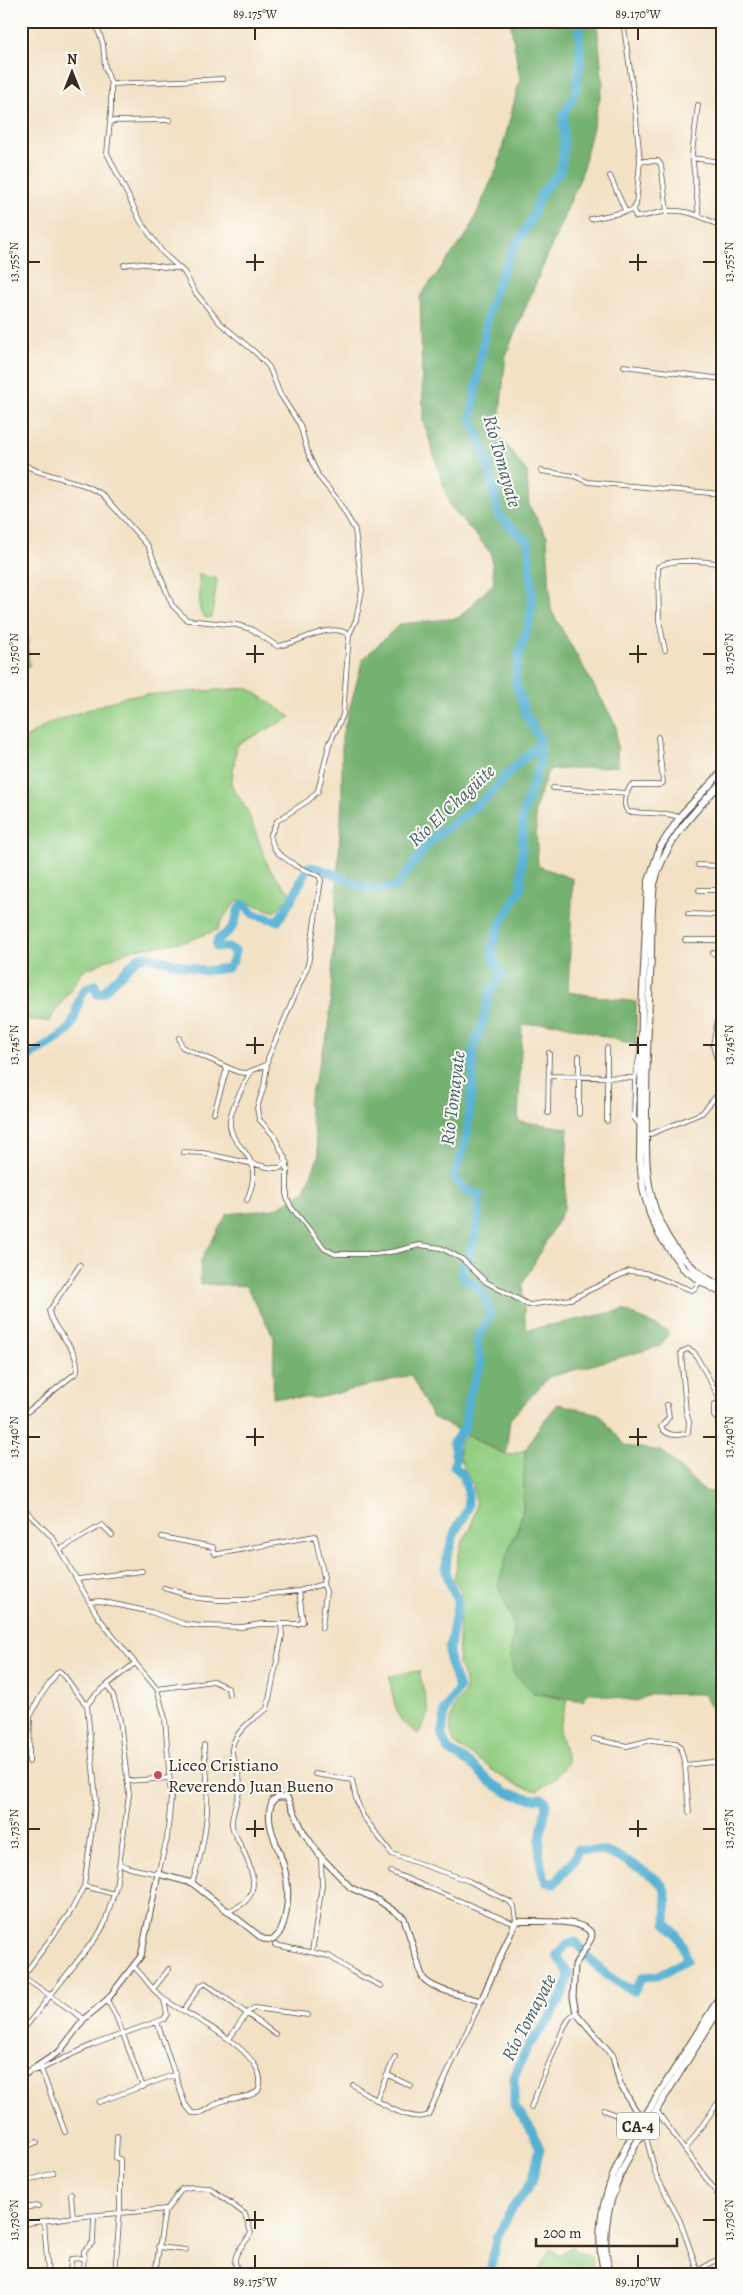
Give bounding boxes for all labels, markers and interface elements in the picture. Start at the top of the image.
text: 89.175°W [233,6,278,22]
text: 89.170°W [615,6,661,22]
north arrow [48,48,98,98]
text: N [67,50,77,69]
text: 13.755°N [6,241,22,282]
text: 13.755°N [721,241,737,282]
water label: Río Tomayate [476,412,528,511]
text: 13.750°N [6,633,22,675]
text: 13.750°N [721,633,737,675]
water label: Río El Chagüite [403,759,501,853]
text: 13.745°N [6,1024,22,1065]
text: 13.745°N [721,1024,737,1065]
water label: Río Tomayate [434,1049,472,1147]
text: 13.740°N [6,1416,22,1458]
text: 13.740°N [721,1416,737,1458]
place label: Liceo Cristiano Reverendo Juan Bueno [168,1753,333,1798]
marker: Liceo Cristiano Reverendo Juan Bueno [152,1769,164,1781]
text: 13.735°N [6,1809,22,1849]
text: 13.735°N [721,1809,737,1849]
water label: Río Tomayate [495,1969,563,2065]
road number: CA-4 [617,2112,659,2140]
text: 13.730°N [6,2199,22,2241]
text: 13.730°N [721,2199,737,2241]
scale bar [536,2215,677,2247]
text: 200 m [543,2223,582,2243]
text: 89.175°W [233,2274,278,2290]
text: 89.170°W [615,2274,661,2290]

